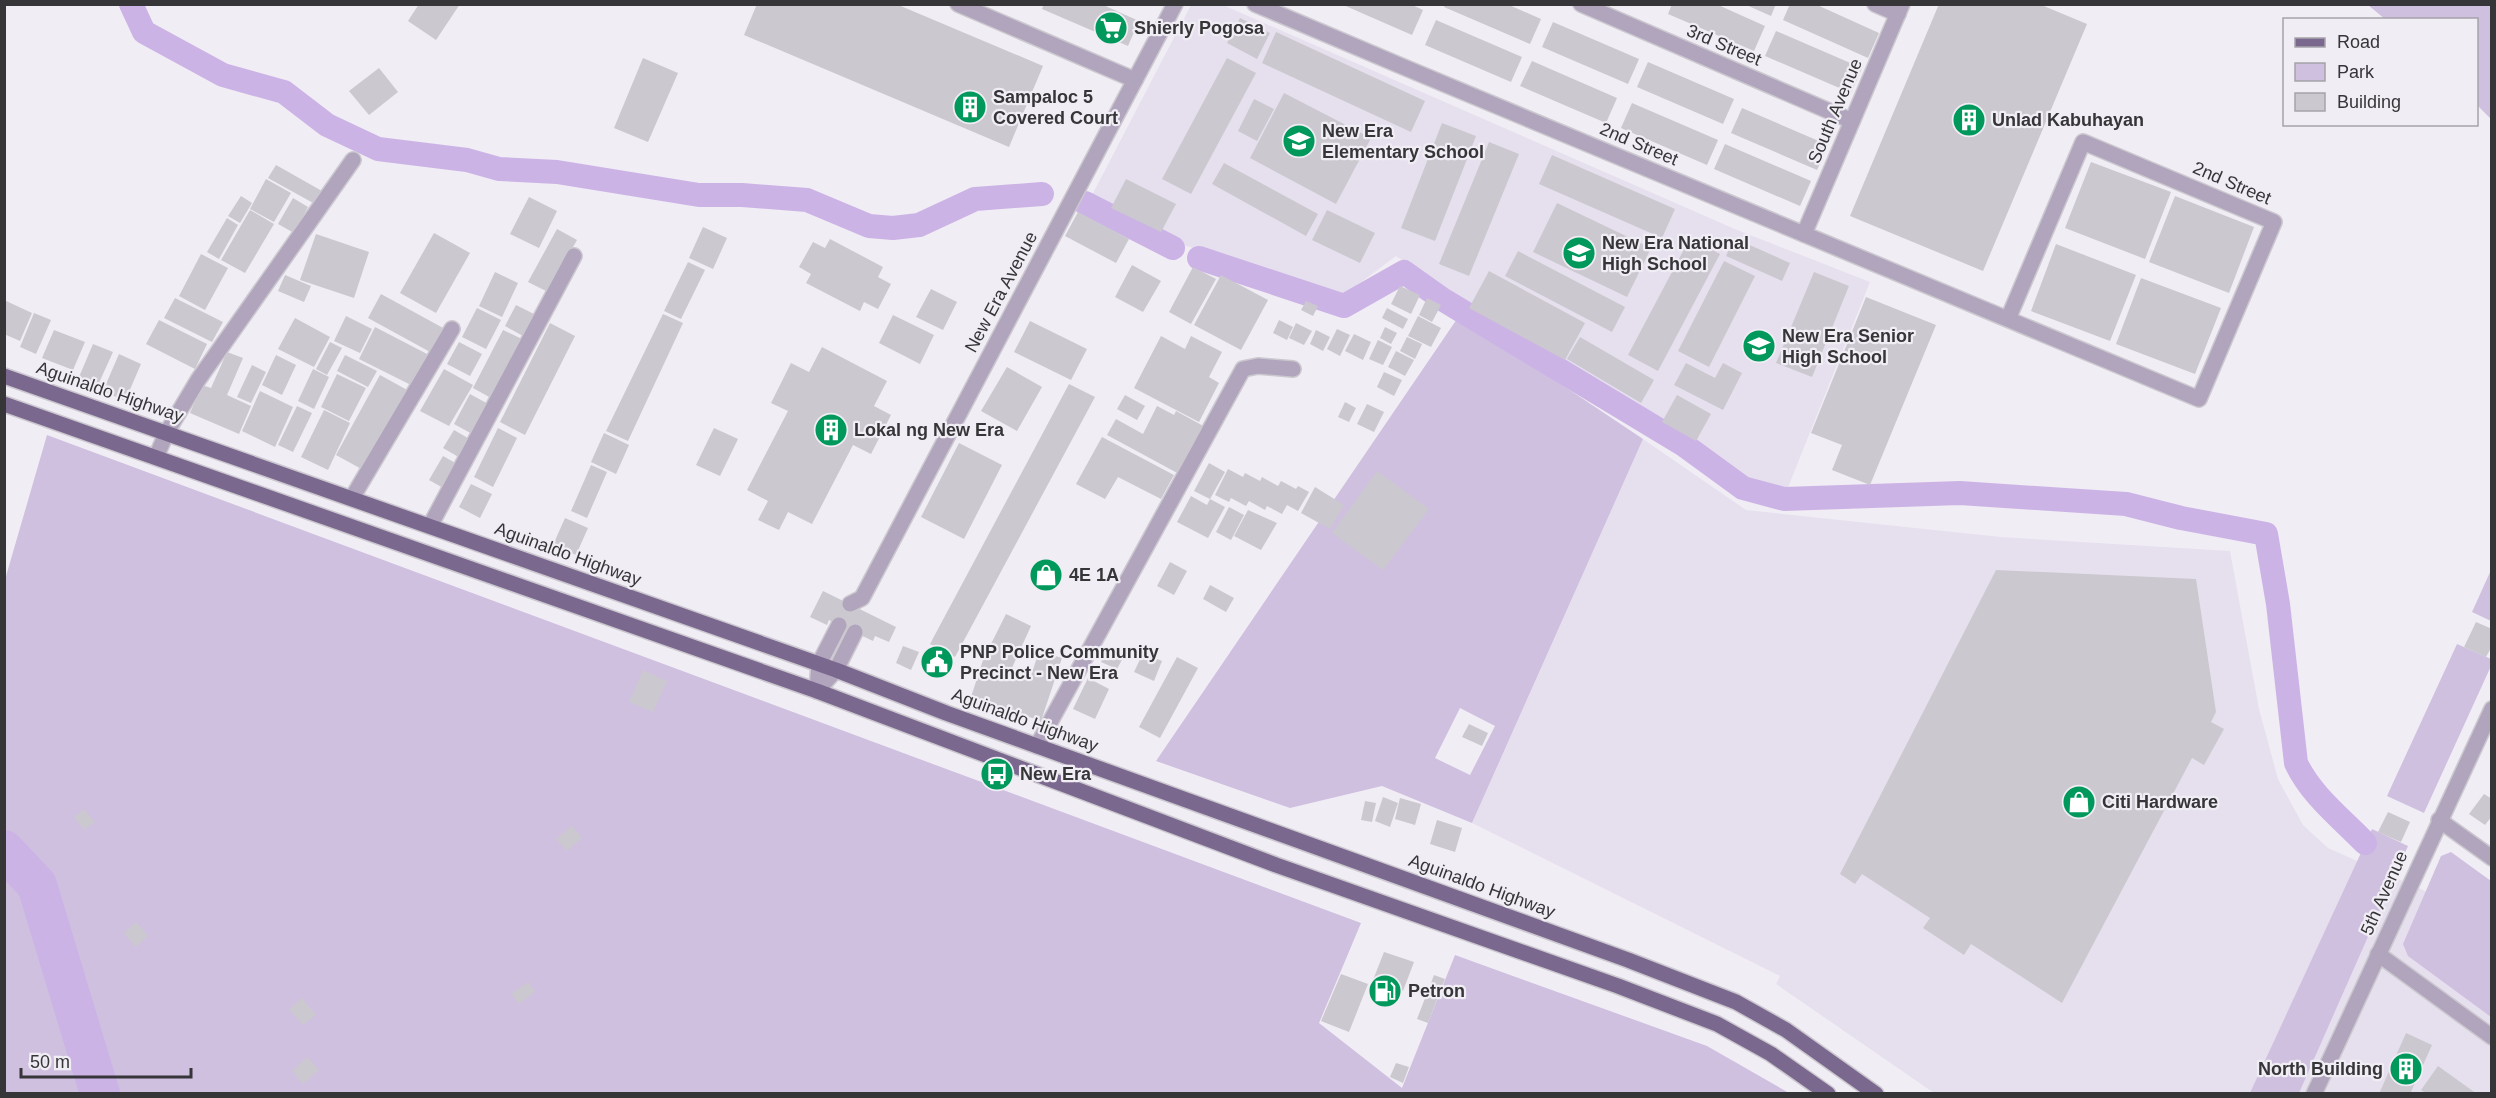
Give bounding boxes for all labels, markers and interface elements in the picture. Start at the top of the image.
supermarket icon: Shierly Pogosa [1093,10,1129,46]
place label: Shierly Pogosa [1134,18,1265,38]
legend [2283,18,2478,126]
street label: 3rd Street [1684,20,1764,70]
text: Road [2337,32,2380,52]
street label: South Avenue [1804,56,1866,166]
text: Park [2337,62,2375,82]
place label: Sampaloc 5 Covered Court [993,87,1118,128]
building icon: Sampaloc 5 Covered Court [952,89,988,125]
text: Building [2337,92,2401,112]
building icon: Unlad Kabuhayan [1951,102,1987,138]
place label: Unlad Kabuhayan [1992,110,2144,130]
street label: 2nd Street [1597,119,1681,169]
place label: New Era Elementary School [1322,121,1484,162]
school or university icon: New Era Elementary School [1281,123,1317,159]
street label: 2nd Street [2190,158,2274,208]
street label: New Era Avenue [961,228,1041,356]
place label: New Era National High School [1602,233,1749,274]
school or university icon: New Era National High School [1561,235,1597,271]
place label: New Era Senior High School [1782,326,1914,367]
school or university icon: New Era Senior High School [1741,328,1777,364]
street label: Aguinaldo Highway [34,357,186,427]
building icon: Lokal ng New Era [813,412,849,448]
place label: Lokal ng New Era [854,420,1005,440]
street label: Aguinaldo Highway [492,518,644,590]
shop icon: 4E 1A [1028,557,1064,593]
place label: 4E 1A [1069,565,1119,585]
place label: PNP Police Community Precinct - New Era [960,642,1159,683]
public building icon: PNP Police Community Precinct - New Era [919,644,955,680]
street label: Aguinaldo Highway [949,684,1101,756]
bus stop icon: New Era [979,756,1015,792]
place label: New Era [1020,764,1092,784]
shop icon: Citi Hardware [2061,784,2097,820]
place label: Citi Hardware [2102,792,2218,812]
street label: 5th Avenue [2357,848,2411,938]
street label: Aguinaldo Highway [1406,850,1558,922]
fuel station icon: Petron [1367,973,1403,1009]
place label: Petron [1408,981,1465,1001]
scale bar [21,1041,190,1079]
building icon: North Building [2388,1051,2424,1087]
text: 50 m [30,1052,70,1072]
place label: North Building [2258,1059,2383,1079]

